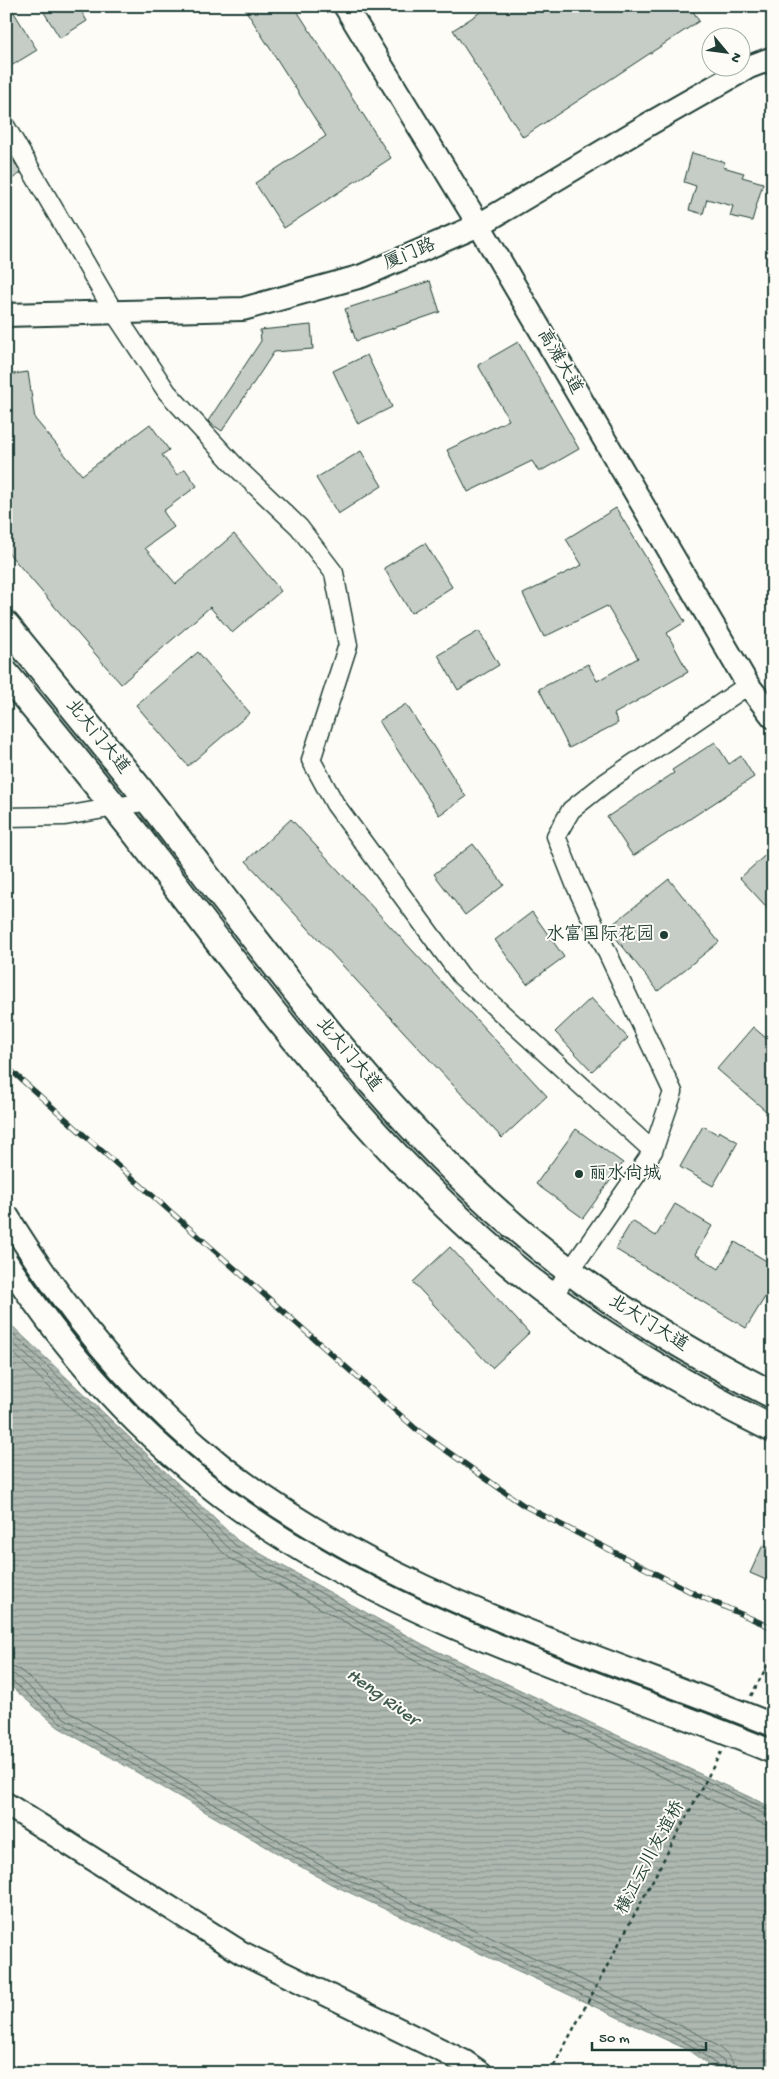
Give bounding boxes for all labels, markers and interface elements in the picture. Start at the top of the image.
north arrow [702,28,752,78]
text: N [726,49,745,65]
street label: 厦门路 [381,234,439,275]
street label: 高滩大道 [532,325,587,398]
street label: 北大门大道 [61,695,134,779]
place label: 水富国际花园 [546,924,654,946]
marker: 水富国际花园 [658,929,670,941]
street label: 北大门大道 [311,1013,386,1096]
place label: 丽水尚城 [589,1163,661,1185]
marker: 丽水尚城 [573,1168,585,1180]
street label: 北大门大道 [604,1290,692,1357]
water label: Heng River [341,1664,426,1734]
street label: 横江云川友谊桥 [611,1797,690,1919]
scale bar [592,2019,705,2051]
text: 50 m [599,2030,630,2048]

